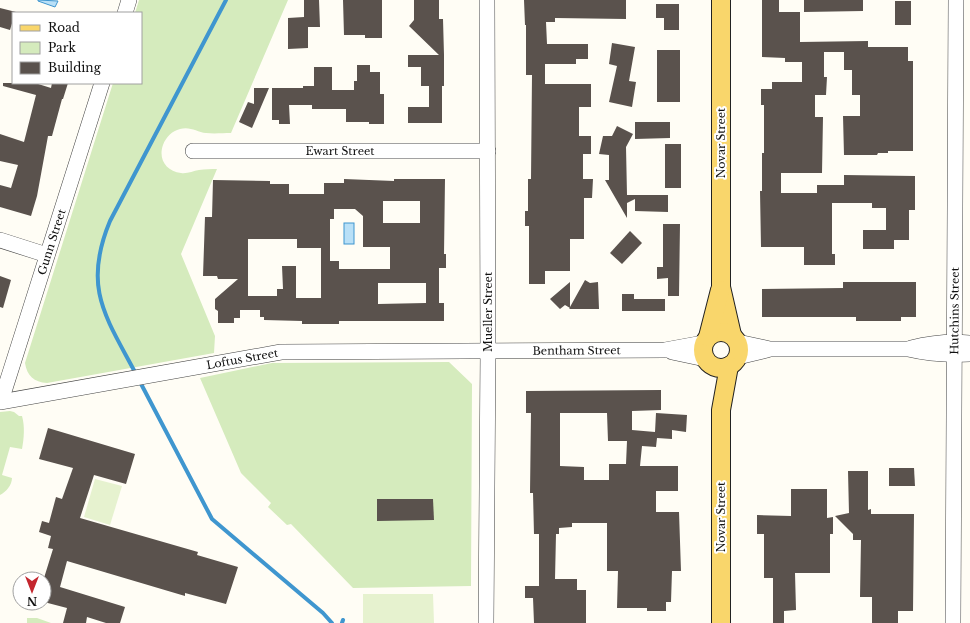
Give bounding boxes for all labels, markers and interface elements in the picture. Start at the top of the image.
legend [12,12,142,84]
text: Road [48,20,80,35]
text: Park [48,40,76,55]
text: Building [48,60,102,75]
street label: Novar Street [714,107,728,178]
street label: Ewart Street [306,144,375,158]
street label: Gunn Street [35,206,69,277]
street label: Hutchins Street [947,266,962,355]
street label: Mueller Street [481,271,495,352]
street label: Bentham Street [532,343,622,358]
street label: Loftus Street [205,346,280,372]
street label: Novar Street [714,481,728,552]
north arrow [12,571,52,611]
text: N [26,594,37,608]

